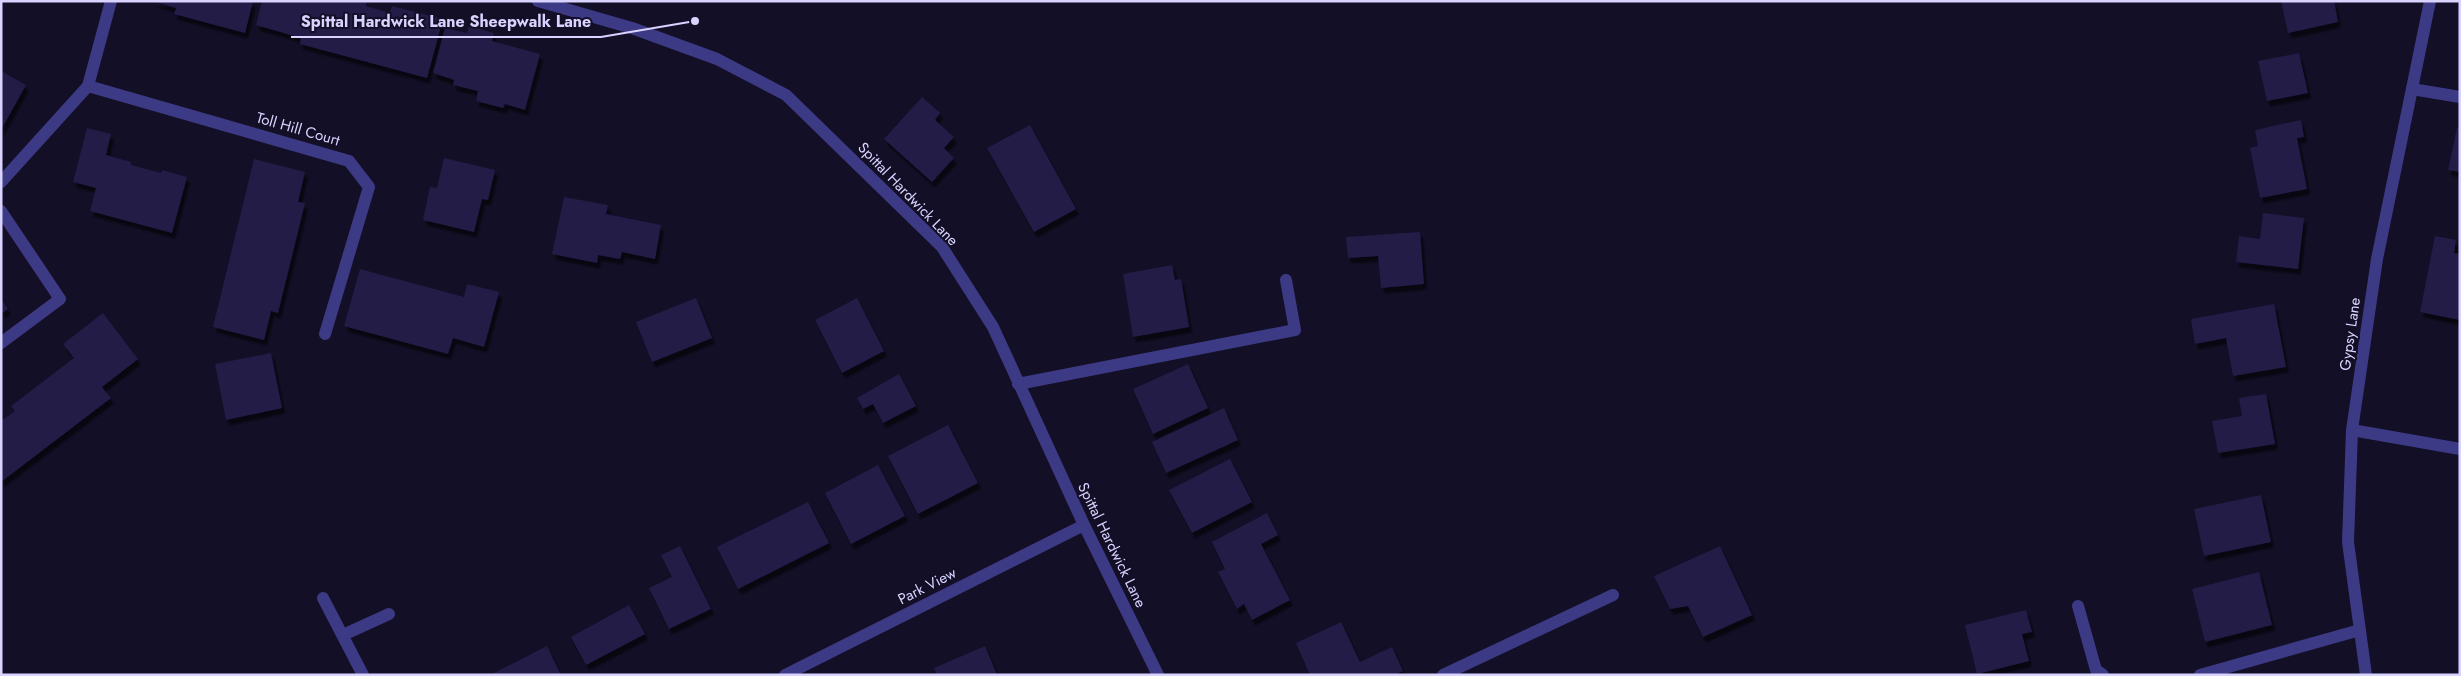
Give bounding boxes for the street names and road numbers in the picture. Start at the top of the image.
street label: Toll Hill Court [254,107,343,152]
street label: Spittal Hardwick Lane [853,137,964,251]
street label: Gypsy Lane [2334,296,2366,372]
street label: Spittal Hardwick Lane [1072,479,1152,611]
street label: Park View [894,562,961,610]

